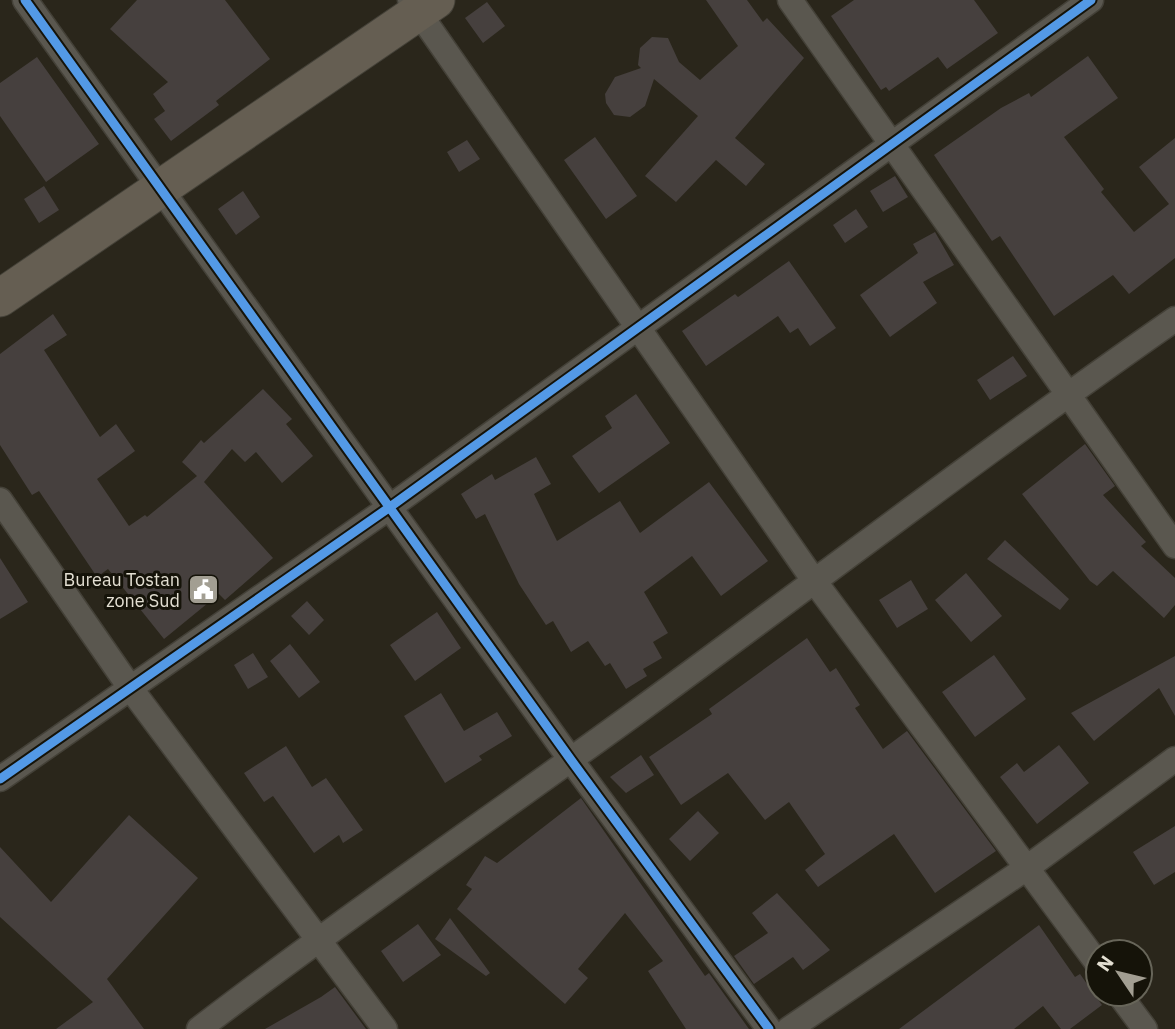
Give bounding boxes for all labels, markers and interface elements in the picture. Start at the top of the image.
place label: Bureau Tostan zone Sud [64,568,180,612]
public building icon: Bureau Tostan zone Sud [186,573,220,607]
north arrow [1084,938,1154,1008]
text: N [1091,951,1119,976]

